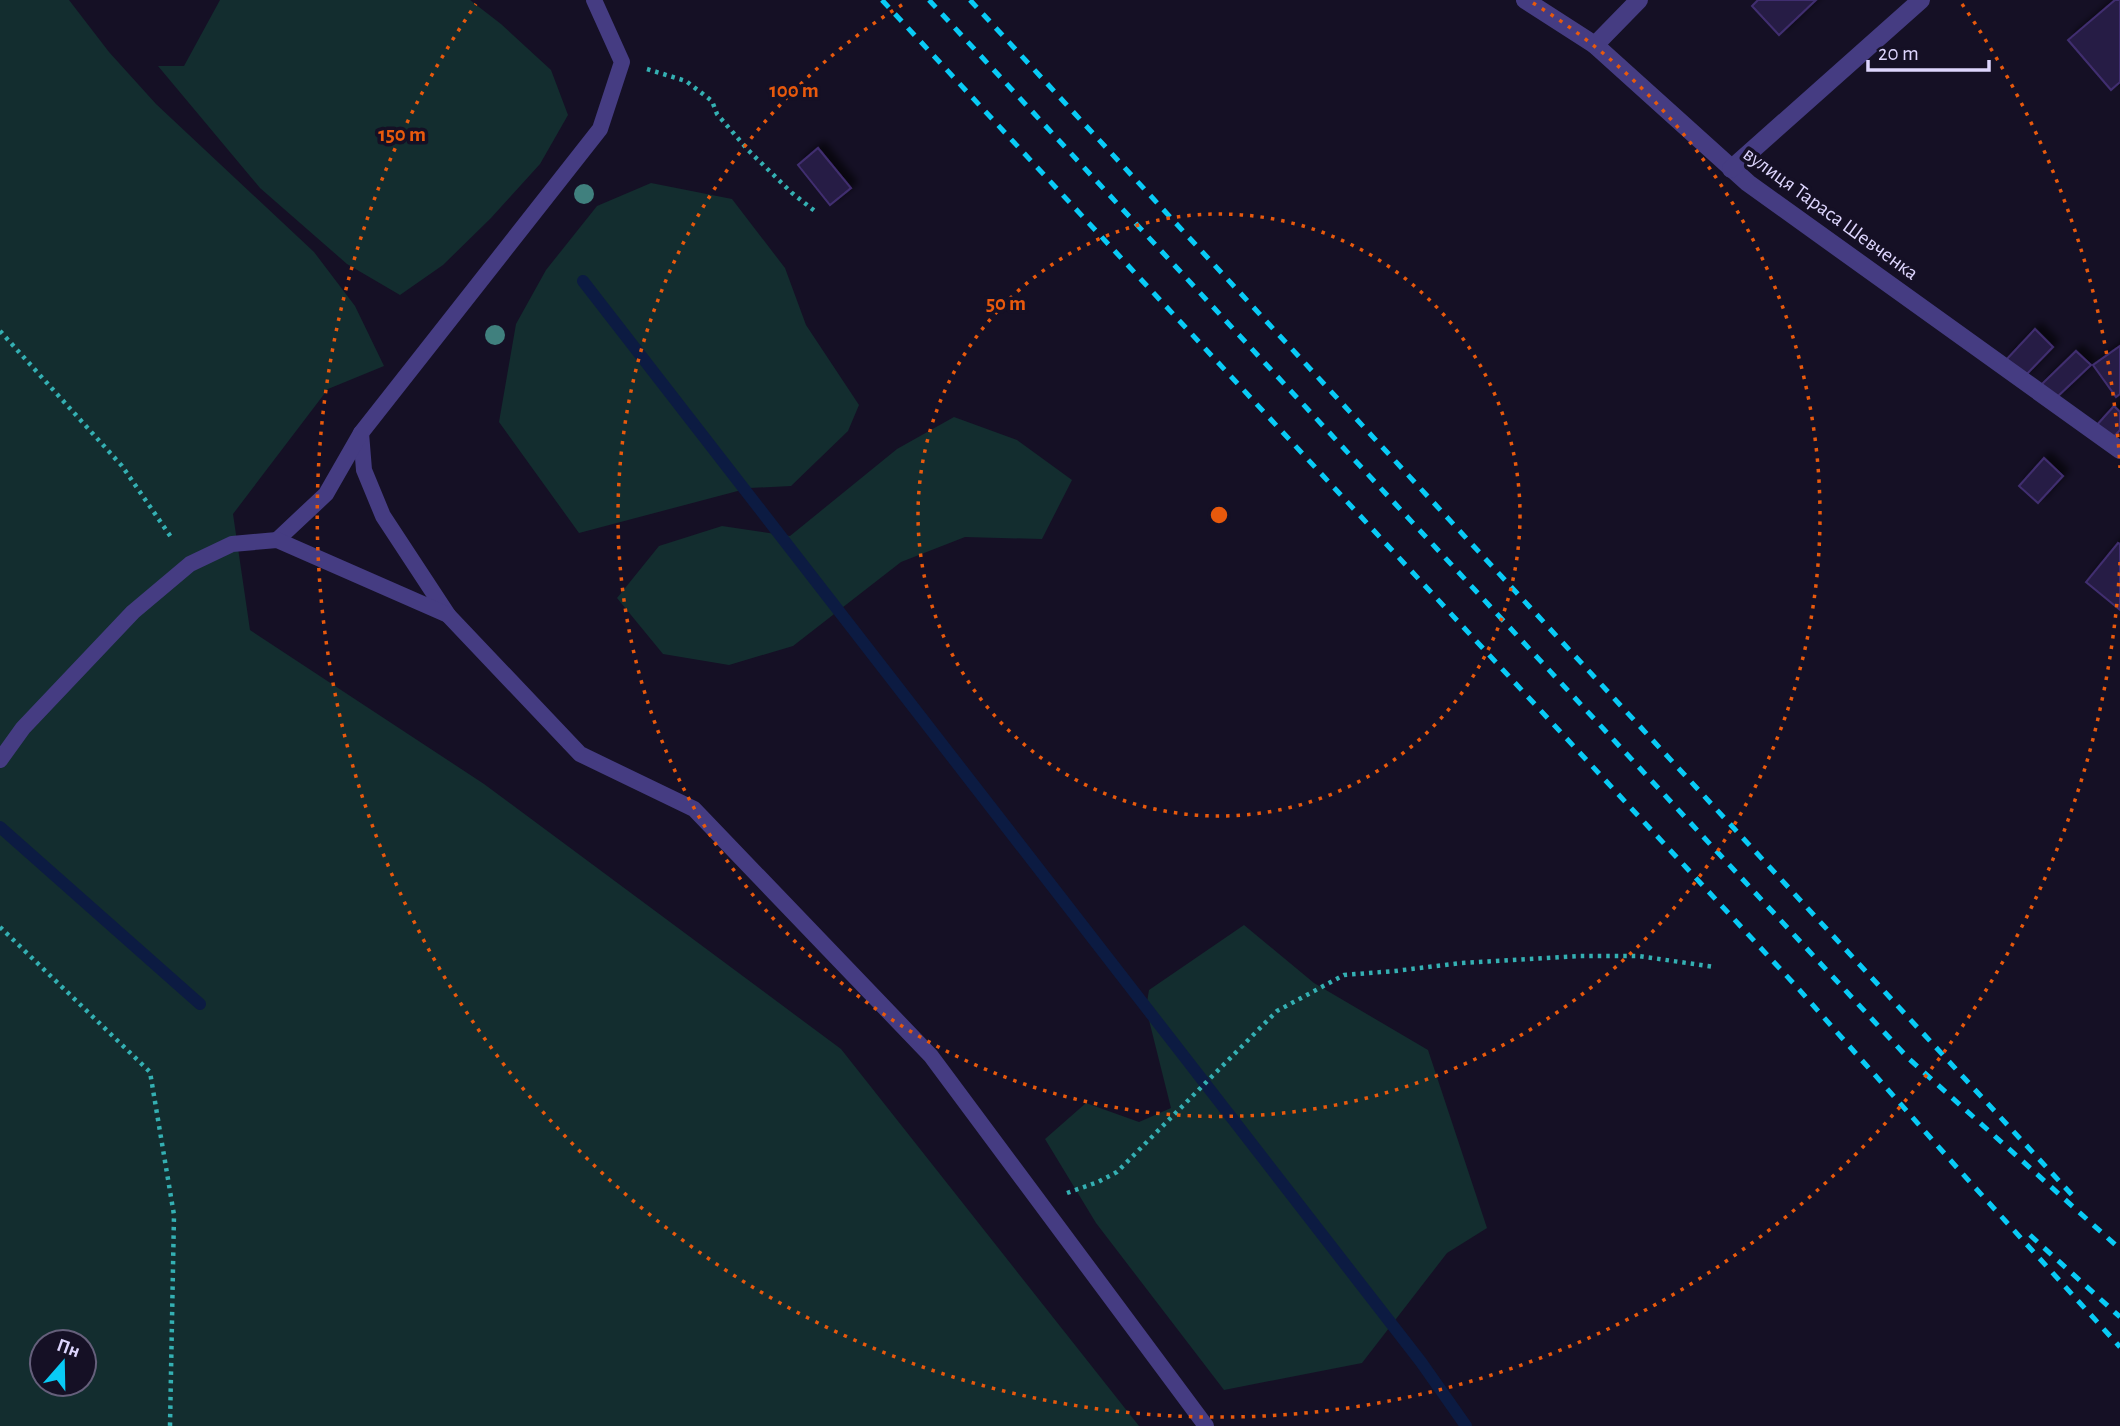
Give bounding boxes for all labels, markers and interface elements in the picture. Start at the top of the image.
scale bar [1868,28,1989,72]
text: 20 m [1878,43,1919,64]
text: 100 m [769,80,819,101]
text: 150 m [378,124,426,145]
street label: вулиця Тараса Шевченка [1739,143,1922,284]
text: 50 m [986,293,1026,314]
centre of rings [1207,503,1231,527]
north arrow [28,1328,98,1398]
text: Пн [54,1336,82,1361]

